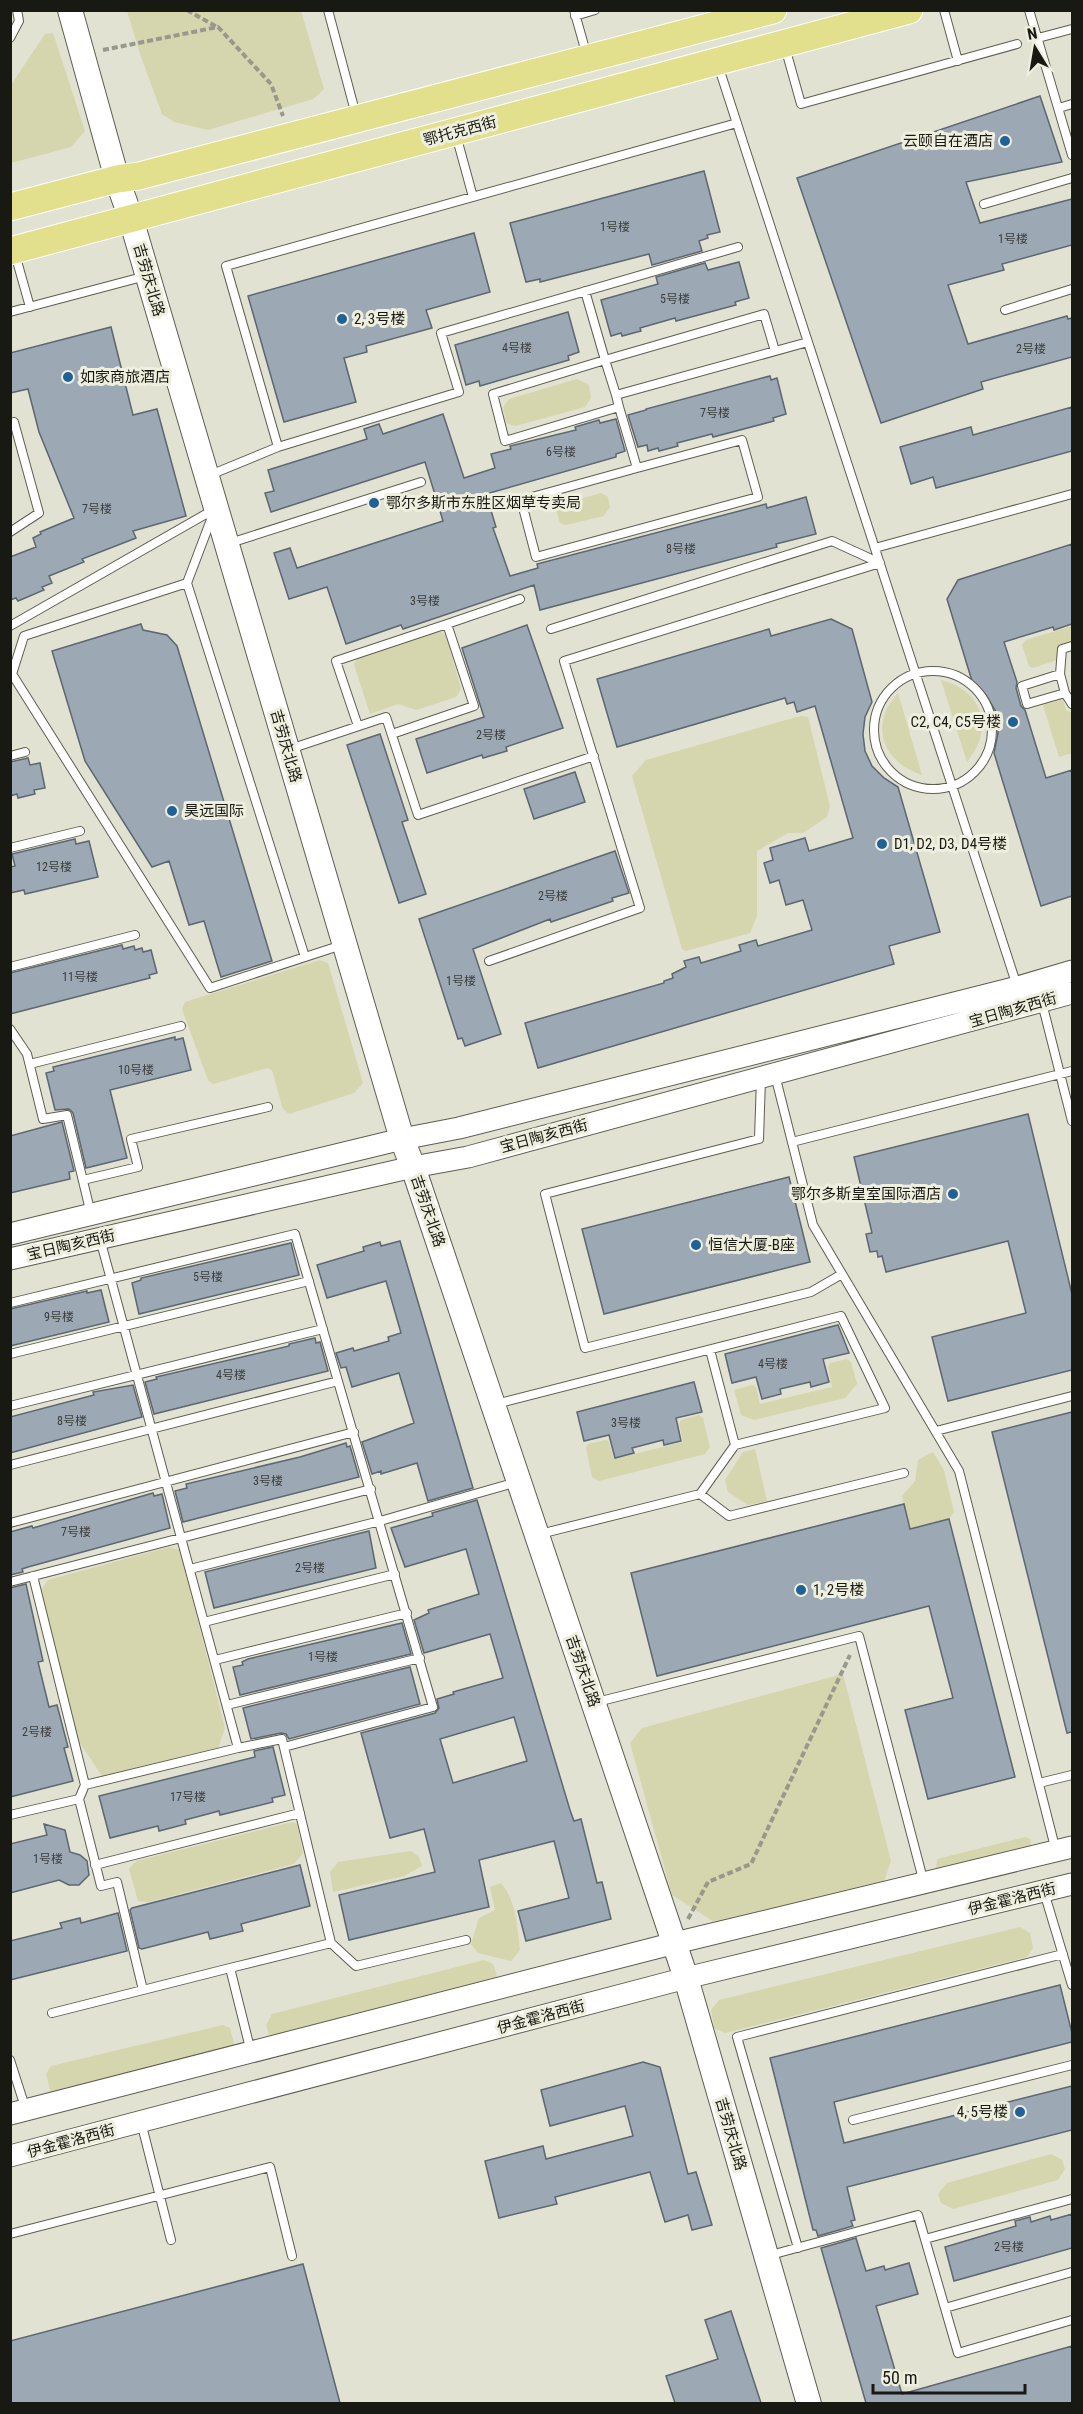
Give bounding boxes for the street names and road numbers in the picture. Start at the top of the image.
street label: 鄂托克西街 [421,113,499,149]
street label: 吉劳庆北路 [130,241,168,319]
street label: 吉劳庆北路 [267,707,305,785]
street label: 宝日陶亥西街 [967,989,1059,1031]
street label: 宝日陶亥西街 [498,1116,590,1156]
street label: 吉劳庆北路 [407,1173,449,1249]
street label: 宝日陶亥西街 [25,1226,117,1264]
street label: 吉劳庆北路 [562,1633,604,1709]
street label: 伊金霍洛西街 [966,1879,1058,1919]
street label: 伊金霍洛西街 [495,1997,587,2037]
street label: 吉劳庆北路 [712,2095,750,2173]
street label: 伊金霍洛西街 [25,2121,117,2161]

